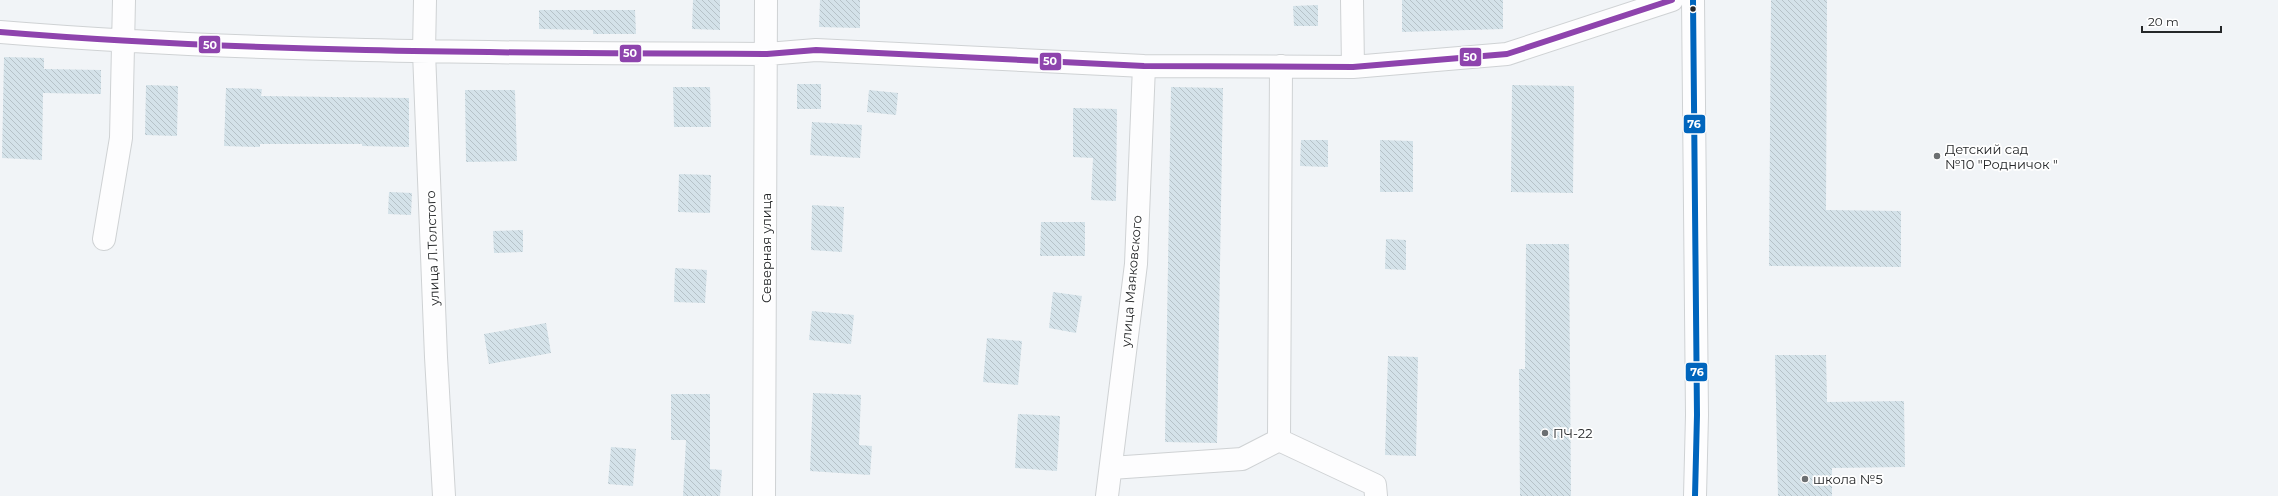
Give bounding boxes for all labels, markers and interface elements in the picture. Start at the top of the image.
unlabelled marker [1688,4,1698,14]
scale bar [2142,8,2221,34]
text: 20 m [2148,14,2179,29]
line badge: 50 [198,35,221,54]
text: 50 [203,38,218,52]
line badge: 50 [619,44,642,63]
text: 50 [623,46,638,60]
line badge: 50 [1459,47,1482,67]
text: 50 [1463,50,1478,64]
line badge: 50 [1039,52,1062,71]
text: 50 [1043,54,1058,68]
line badge: 76 [1683,114,1706,134]
text: 76 [1687,117,1701,131]
place label: Детский сад №10 "Родничок " [1945,141,2058,172]
marker: Детский сад №10 "Родничок " [1932,151,1942,161]
street label: улица Л.Толстого [422,190,442,307]
street label: Северная улица [758,193,774,303]
street label: улица Маяковского [1117,214,1145,349]
line badge: 76 [1685,362,1708,382]
text: 76 [1690,365,1704,379]
place label: ПЧ-22 [1553,425,1593,441]
marker: ПЧ-22 [1540,428,1550,438]
place label: школа №5 [1813,471,1883,487]
marker: школа №5 [1800,474,1810,484]

